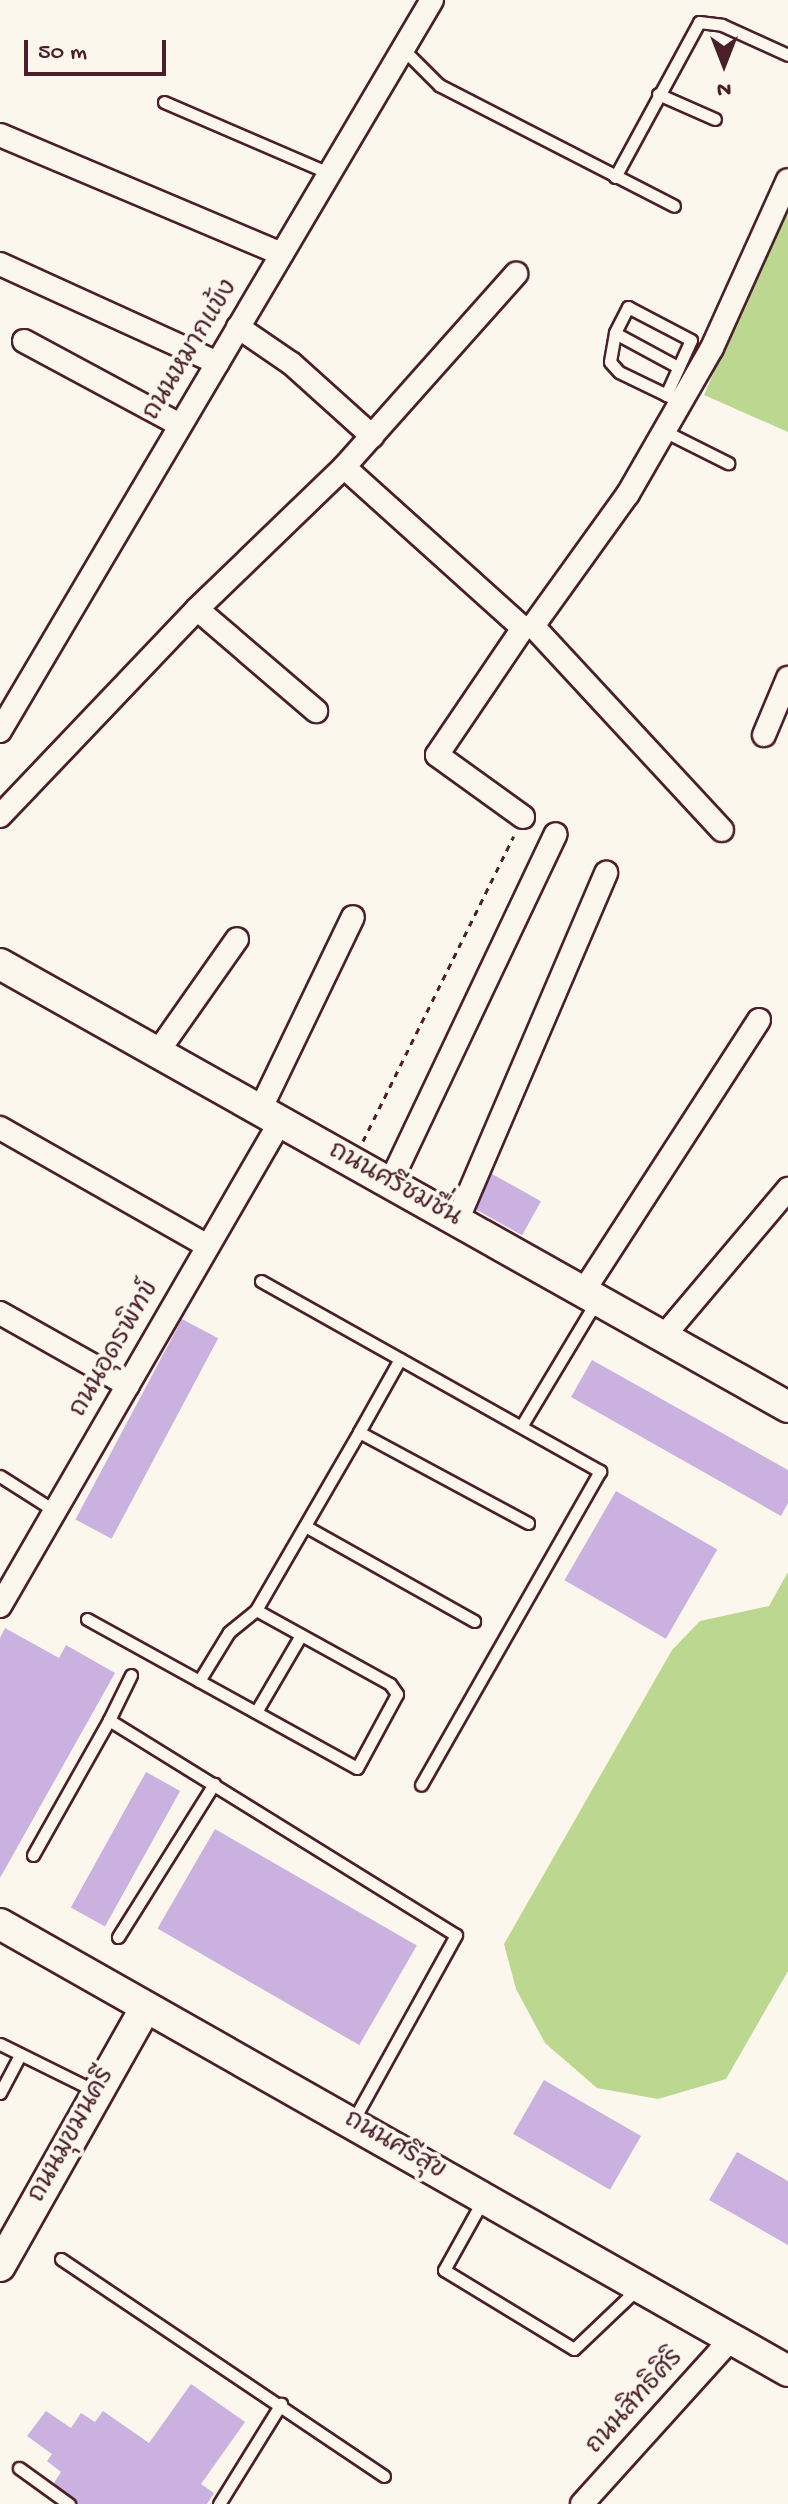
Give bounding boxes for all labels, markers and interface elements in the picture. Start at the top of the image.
scale bar [28,24,170,74]
north arrow [684,24,764,104]
text: 50 m [38,39,87,68]
text: N [717,75,731,101]
street label: ถนนหมากแข้ง [138,275,246,427]
street label: ถนนศรีชมชื่น [322,1137,466,1235]
street label: ถนนอุดรพิทข์ [64,1276,168,1424]
street label: ถนนมุขมนครี [23,2063,123,2209]
street label: ถนนศรีสุข [338,2105,450,2189]
street label: ถนนสิทธิศิริ [581,2344,691,2462]

